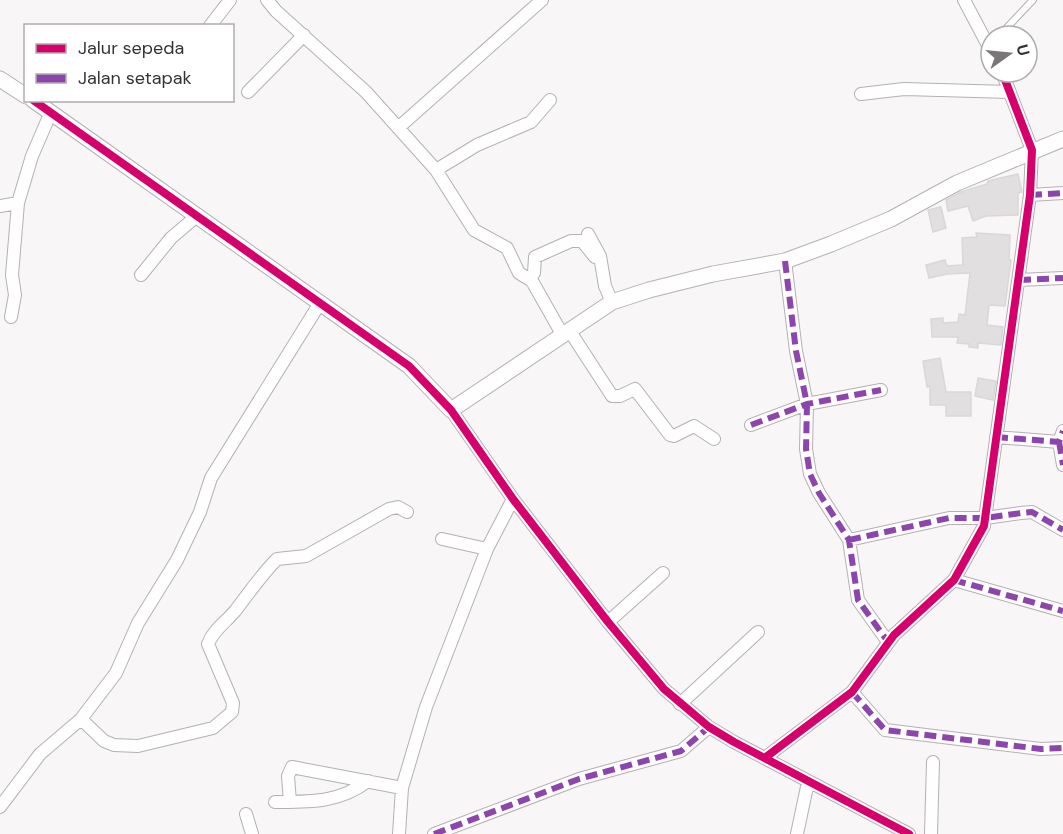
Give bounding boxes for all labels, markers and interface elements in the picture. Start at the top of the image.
legend [24,24,234,102]
north arrow [979,24,1039,84]
text: Jalur sepeda [78,36,184,60]
text: U [1011,42,1035,58]
text: Jalan setapak [78,66,192,90]

